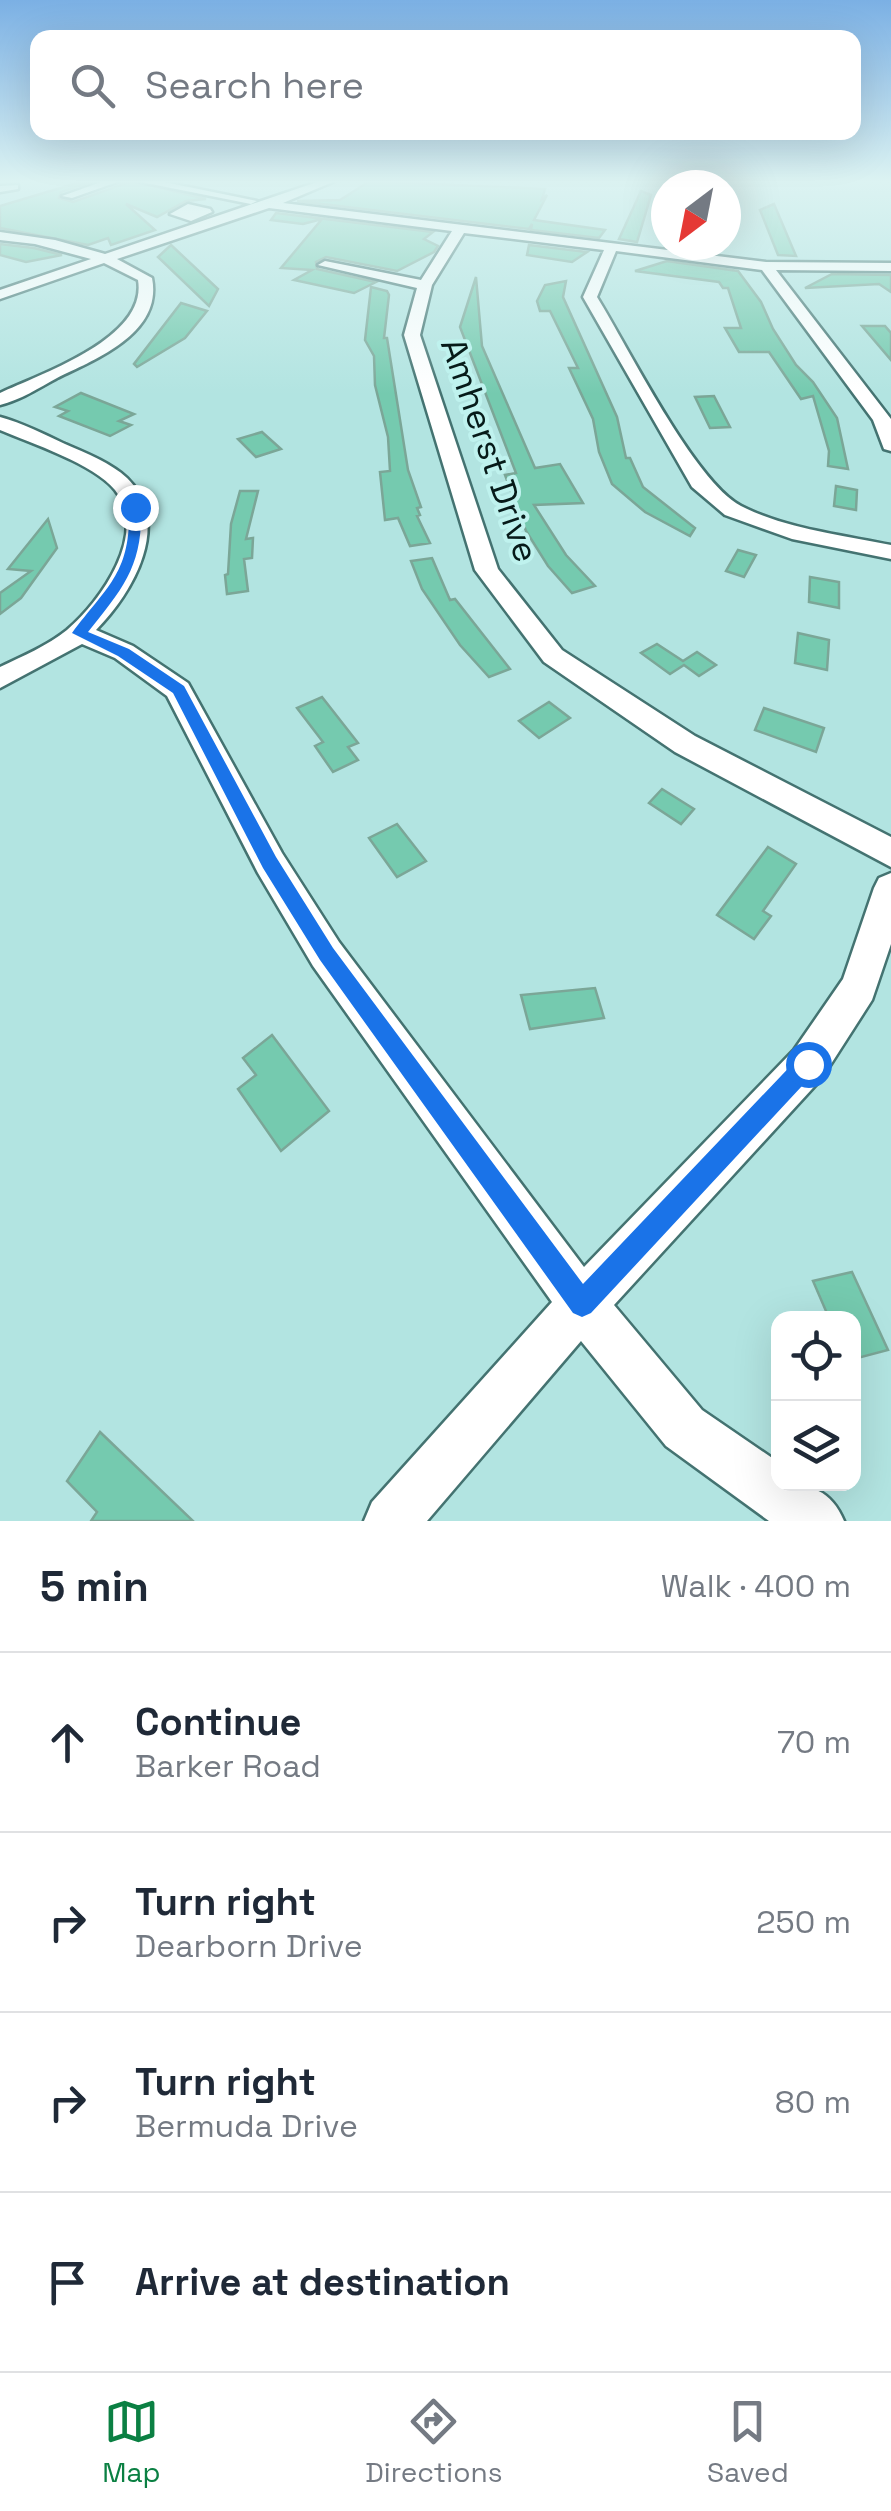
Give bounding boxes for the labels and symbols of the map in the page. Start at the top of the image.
north arrow [651,170,741,260]
street label: Amherst Drive [431,332,549,568]
route end [113,485,159,531]
route start [786,1042,832,1088]

